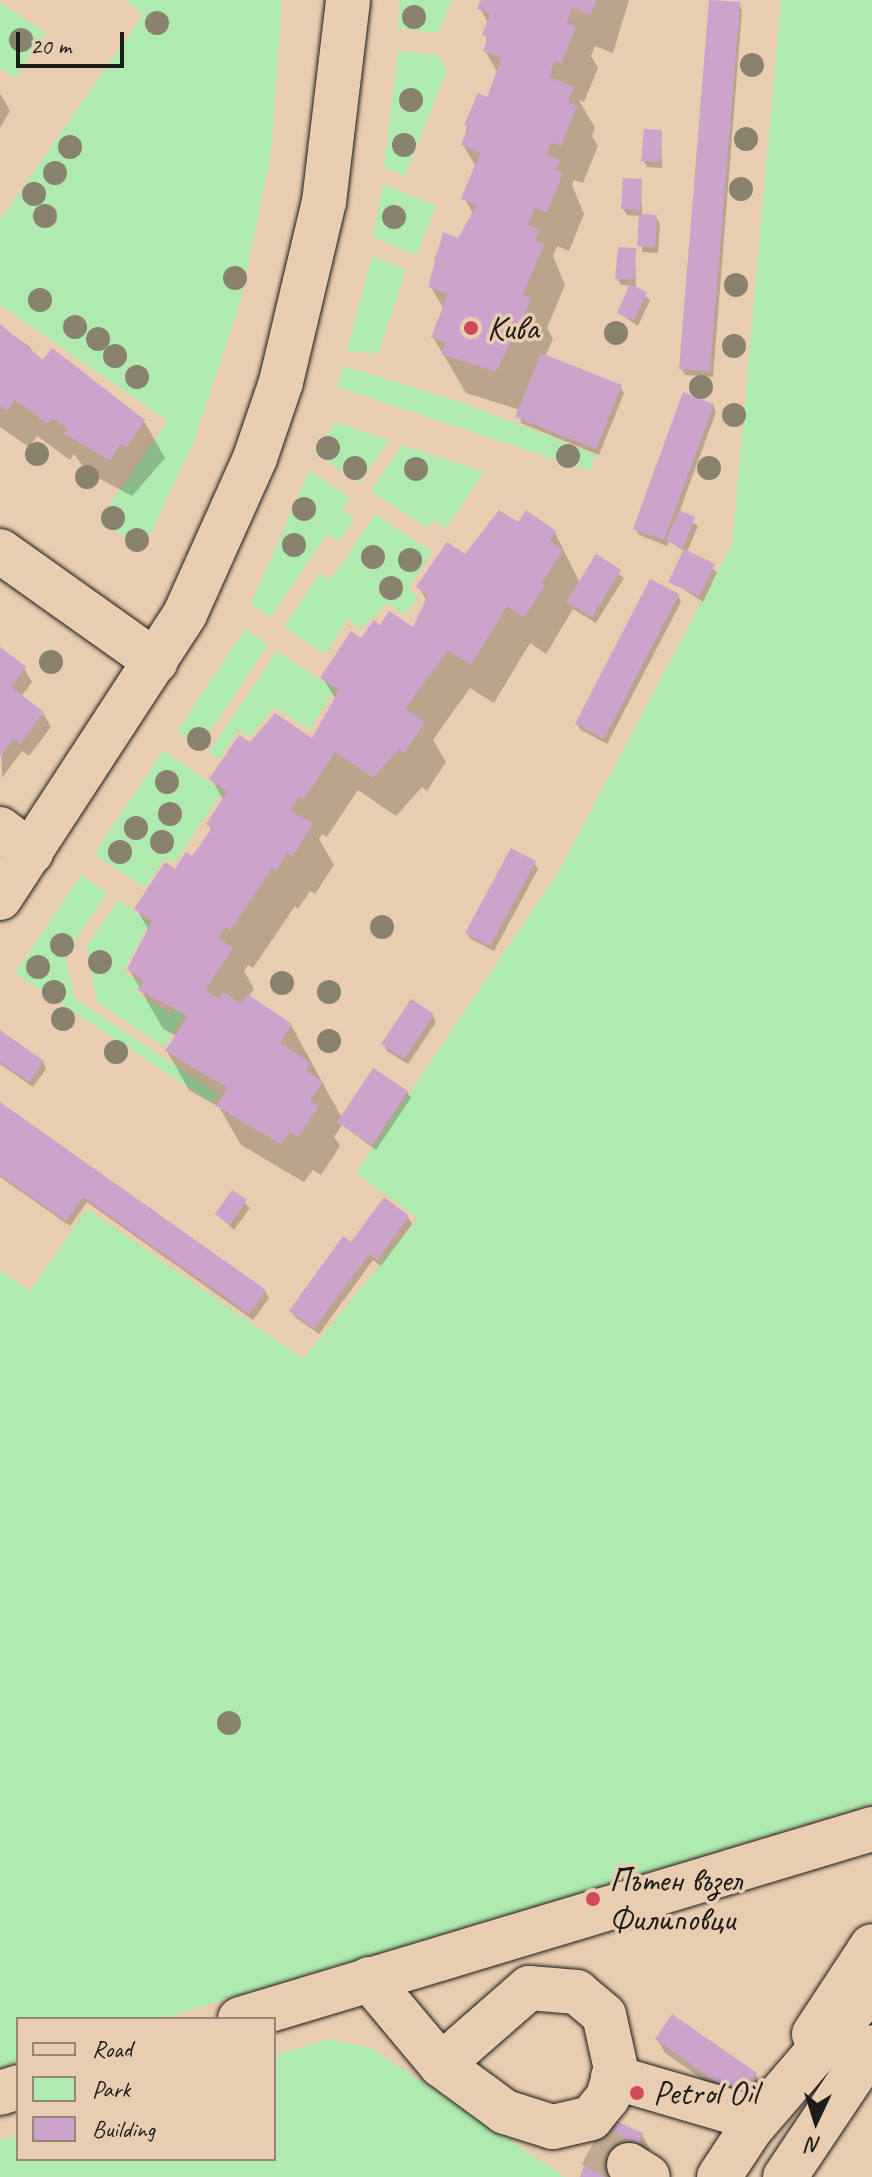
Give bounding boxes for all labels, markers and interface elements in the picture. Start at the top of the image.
scale bar [20,16,128,66]
text: 20 m [30,31,71,61]
place label: Кива [487,308,538,348]
marker: Кива [462,319,480,337]
place label: Пътен възел Филиповци [609,1859,741,1938]
marker: Пътен възел Филиповци [584,1890,602,1908]
legend [16,2017,276,2161]
text: Road [92,2034,132,2064]
place label: Petrol Oil [653,2073,758,2113]
text: Park [92,2074,130,2104]
north arrow [776,2081,856,2161]
marker: Petrol Oil [628,2084,646,2102]
text: Building [92,2114,155,2144]
text: N [807,2131,822,2159]

